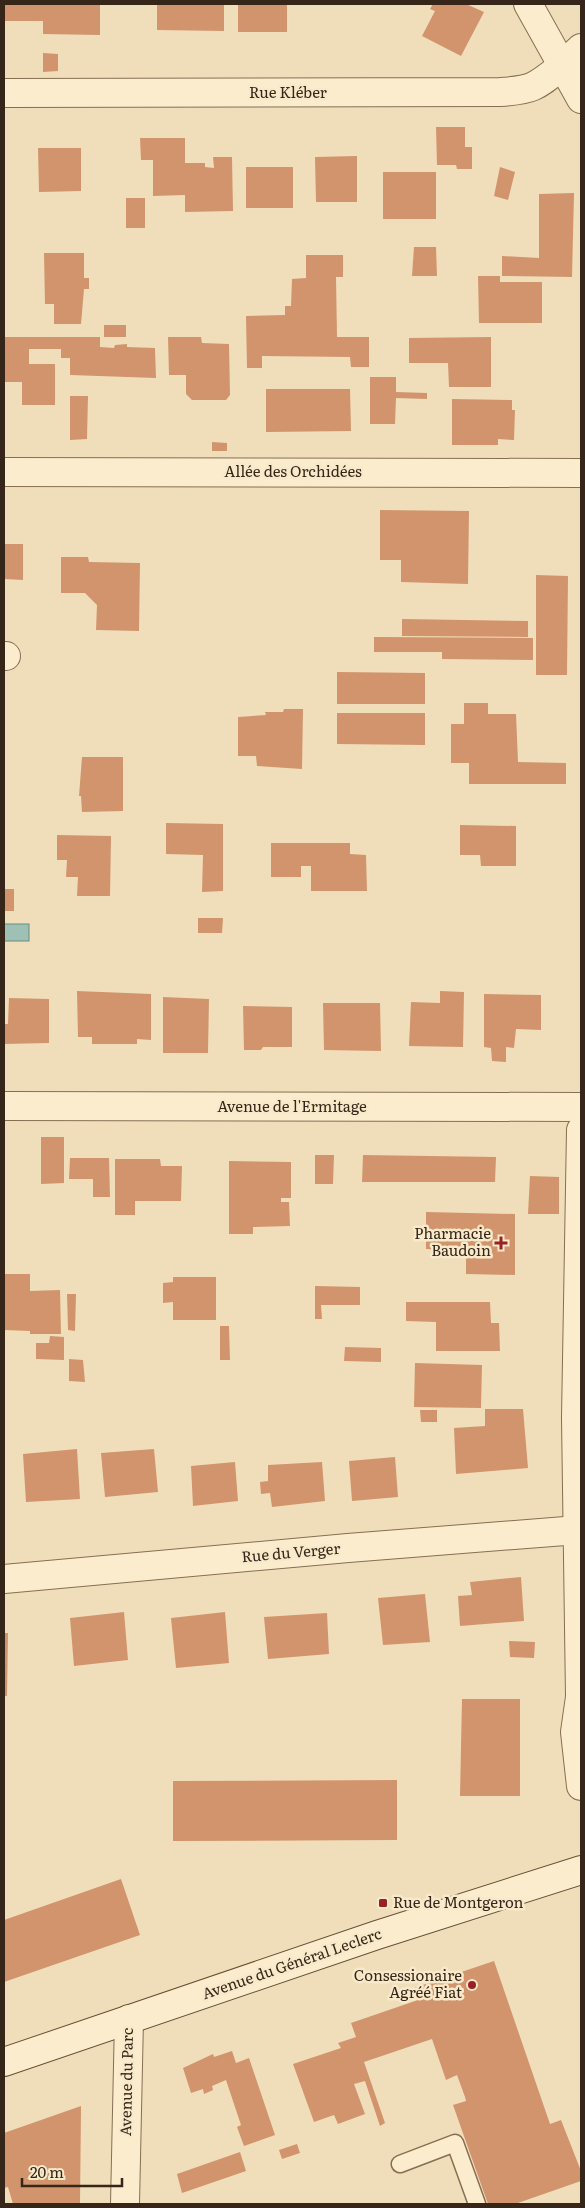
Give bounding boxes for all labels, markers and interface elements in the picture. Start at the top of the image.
street label: Rue Kléber [249,80,327,103]
street label: Allée des Orchidées [224,459,362,482]
street label: Avenue de l'Ermitage [217,1094,367,1117]
place label: Pharmacie Baudoin [414,1221,491,1261]
marker: Pharmacie Baudoin [495,1237,507,1249]
street label: Rue du Verger [241,1536,341,1567]
place label: Rue de Montgeron [393,1890,524,1913]
marker: Rue de Montgeron [377,1897,389,1909]
street label: Avenue du Général Leclerc [199,1921,385,2004]
place label: Consessionaire Agréé Fiat [354,1963,462,2003]
marker: Consessionaire Agréé Fiat [466,1979,478,1991]
street label: Avenue du Parc [113,2027,138,2136]
scale bar [22,2156,122,2188]
text: 20 m [30,2160,64,2183]

